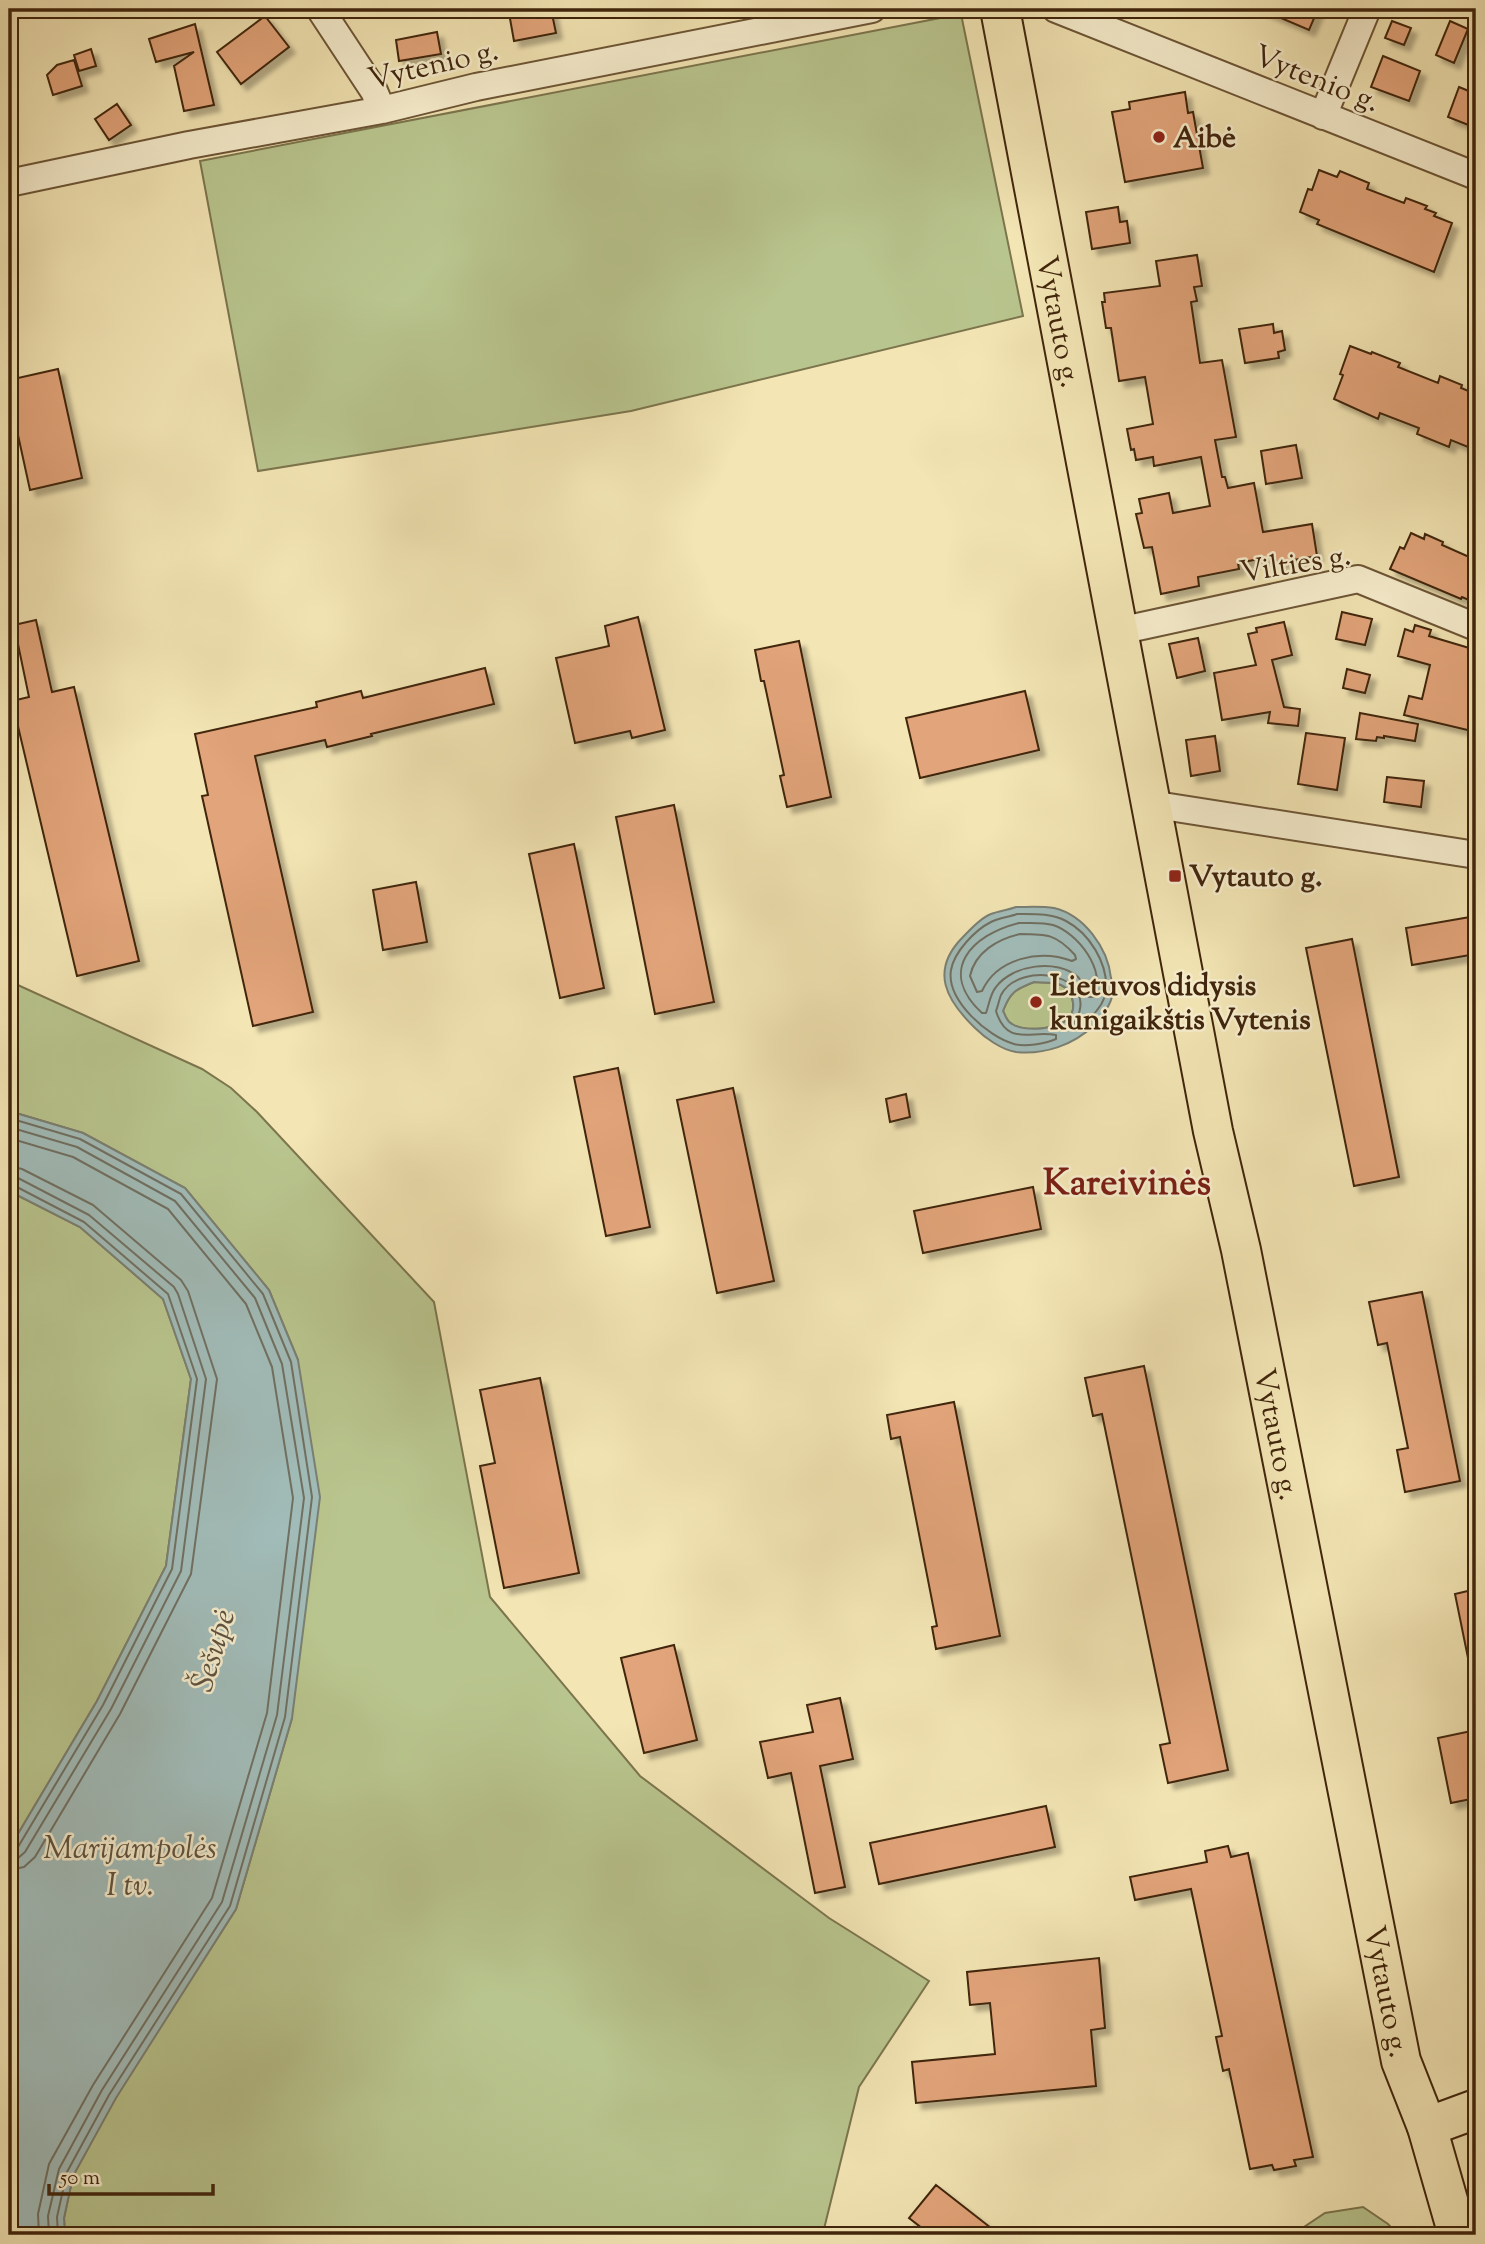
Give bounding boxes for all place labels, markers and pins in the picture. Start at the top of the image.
place label: Aibė [1173,118,1236,161]
marker: Aibė [1151,129,1167,145]
place label: Vytauto g. [1189,857,1323,900]
marker: Vytauto g. [1167,868,1183,884]
place label: Lietuvos didysis kunigaikštis Vytenis [1049,966,1311,1043]
marker: Lietuvos didysis kunigaikštis Vytenis [1028,994,1044,1010]

